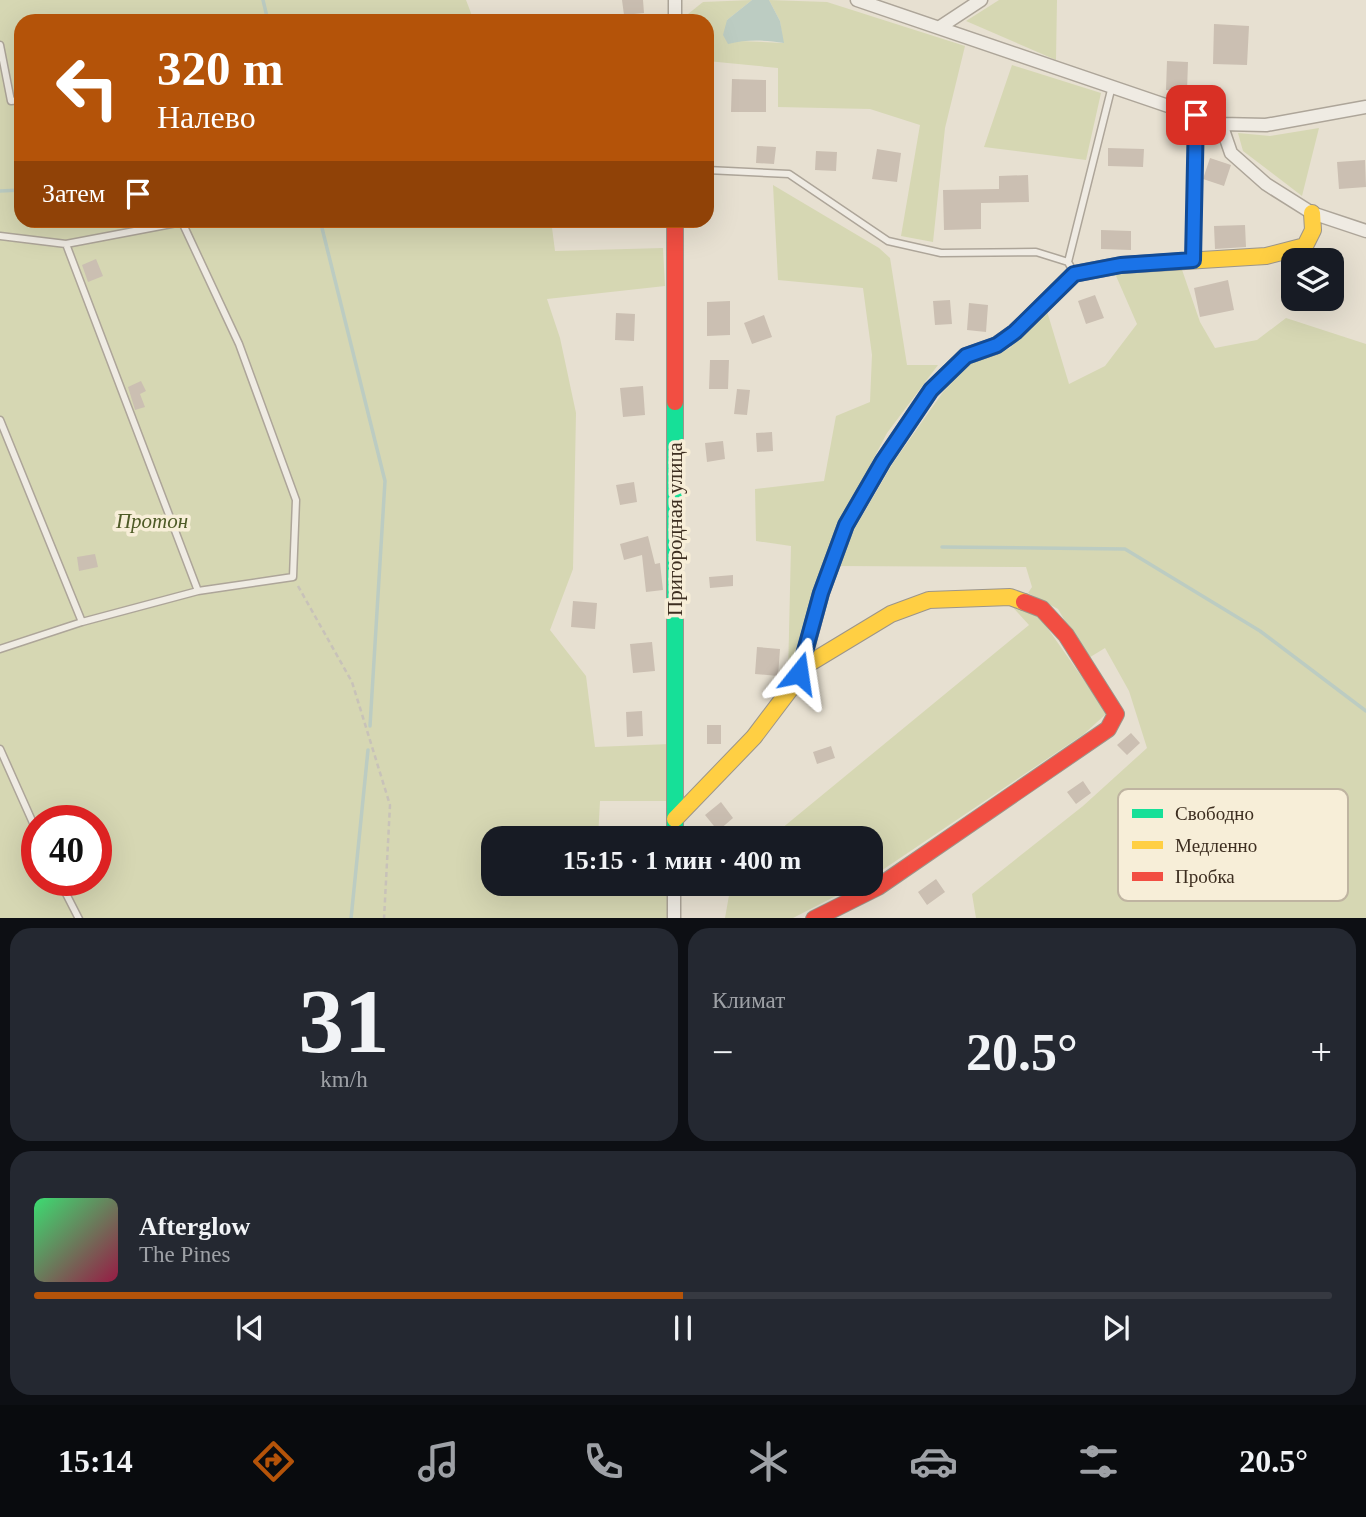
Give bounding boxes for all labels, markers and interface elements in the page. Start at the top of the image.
text: 320 m [157,41,284,96]
icon: left [42,42,133,133]
pin [1166,85,1226,145]
icon: arrive [1177,96,1215,134]
text: Налево [157,99,256,135]
icon: arrive [119,175,157,213]
text: Затем [42,179,105,208]
map controls [1281,248,1344,311]
button: layers [1281,248,1344,311]
street label: Пригородная улица [663,441,687,616]
park label: Протон [115,509,188,533]
position arrow [762,636,836,710]
legend [1118,789,1348,901]
text: Свободно [1175,803,1254,824]
speed limit sign: 40 [21,805,112,896]
text: Медленно [1175,835,1257,856]
text: 15:15 · 1 мин · 400 m [563,846,801,875]
text: Пробка [1175,866,1235,887]
text: 31 [299,971,390,1072]
text: Климат [712,988,785,1013]
text: 20.5° [966,1024,1078,1081]
text: − [712,1031,733,1073]
text: + [1311,1031,1332,1073]
text: km/h [320,1067,368,1092]
text: Afterglow [139,1212,250,1241]
text: The Pines [139,1242,230,1267]
icon: previous [231,1309,269,1347]
icon: pause [664,1309,702,1347]
icon: next [1097,1309,1135,1347]
icon: directions [249,1437,298,1486]
icon: music [414,1437,463,1486]
icon: phone [579,1437,628,1486]
icon: climate [744,1437,793,1486]
icon: car [909,1437,958,1486]
icon: filters [1074,1437,1123,1486]
text: 15:14 [58,1443,133,1479]
text: 20.5° [1239,1443,1308,1479]

